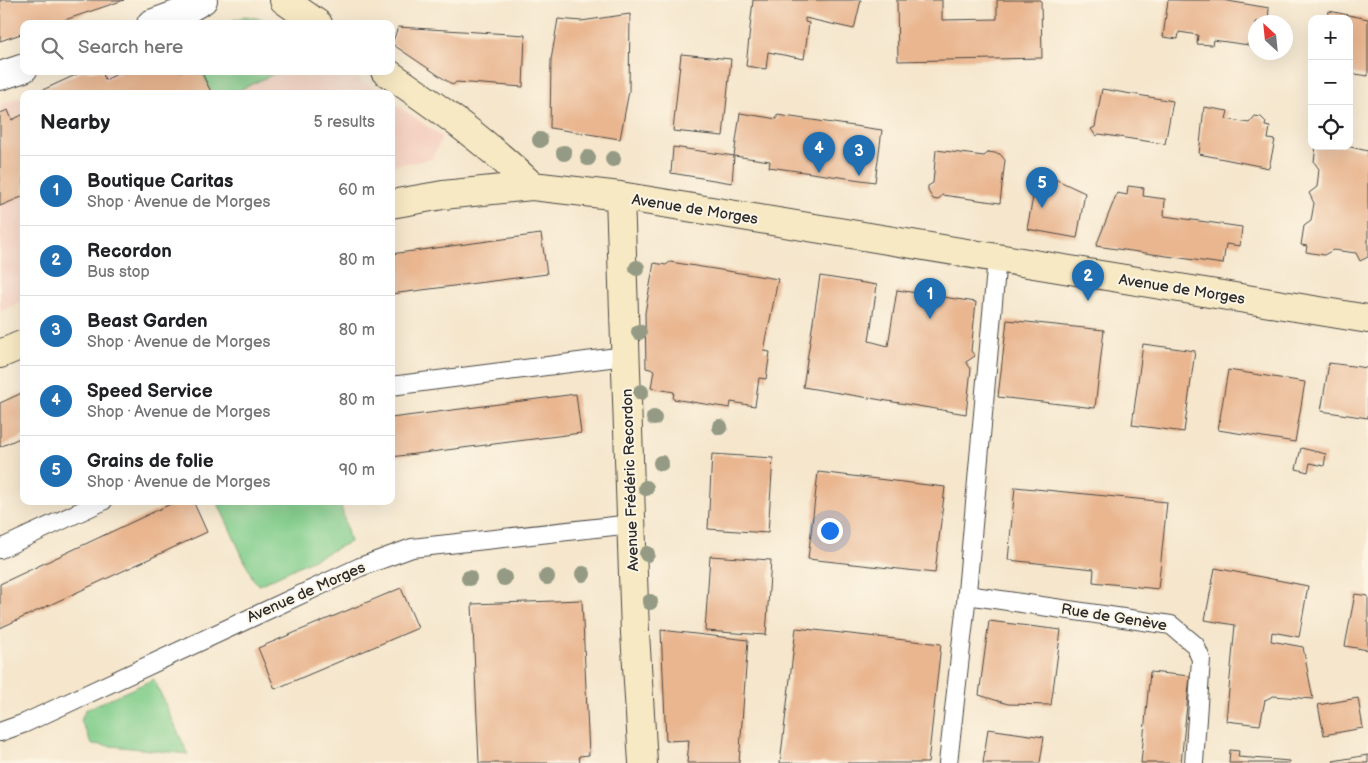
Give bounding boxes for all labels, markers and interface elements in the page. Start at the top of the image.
north arrow [1248,15,1293,60]
map controls [1308,15,1353,150]
button: + [1308,15,1353,60]
search box [20,20,395,75]
icon: search [38,34,66,62]
text: Search here [78,36,183,59]
button: − [1308,60,1353,105]
button: locate [1308,105,1353,150]
text: Nearby [40,110,110,135]
text: 5 results [313,113,375,132]
pin: 4 [803,132,835,173]
pin: 3 [843,135,875,176]
pin: 5 [1026,167,1058,208]
text: Boutique Caritas [87,170,233,193]
text: 1 [53,181,59,200]
text: 60 m [338,181,375,200]
street label: Avenue de Morges [630,190,760,229]
text: Shop · Avenue de Morges [87,193,270,212]
text: Recordon [87,240,172,263]
text: 2 [51,251,61,270]
text: 80 m [339,251,375,270]
pin: 2 [1072,260,1104,301]
text: Bus stop [87,263,150,282]
street label: Avenue de Morges [1117,270,1247,309]
pin: 1 [914,278,946,319]
text: Beast Garden [87,310,208,333]
text: 3 [51,321,61,340]
text: 80 m [339,321,375,340]
text: Shop · Avenue de Morges [87,333,270,352]
text: Speed Service [87,380,213,403]
street label: Avenue Frédéric Recordon [618,388,643,572]
text: 4 [51,391,61,410]
text: 80 m [339,391,375,410]
text: Shop · Avenue de Morges [87,403,270,422]
text: Grains de folie [87,450,214,473]
text: 5 [51,461,61,480]
text: 90 m [339,461,375,480]
text: Shop · Avenue de Morges [87,473,270,492]
your location [817,518,843,544]
street label: Avenue de Morges [244,558,369,627]
street label: Rue de Genève [1060,600,1168,635]

